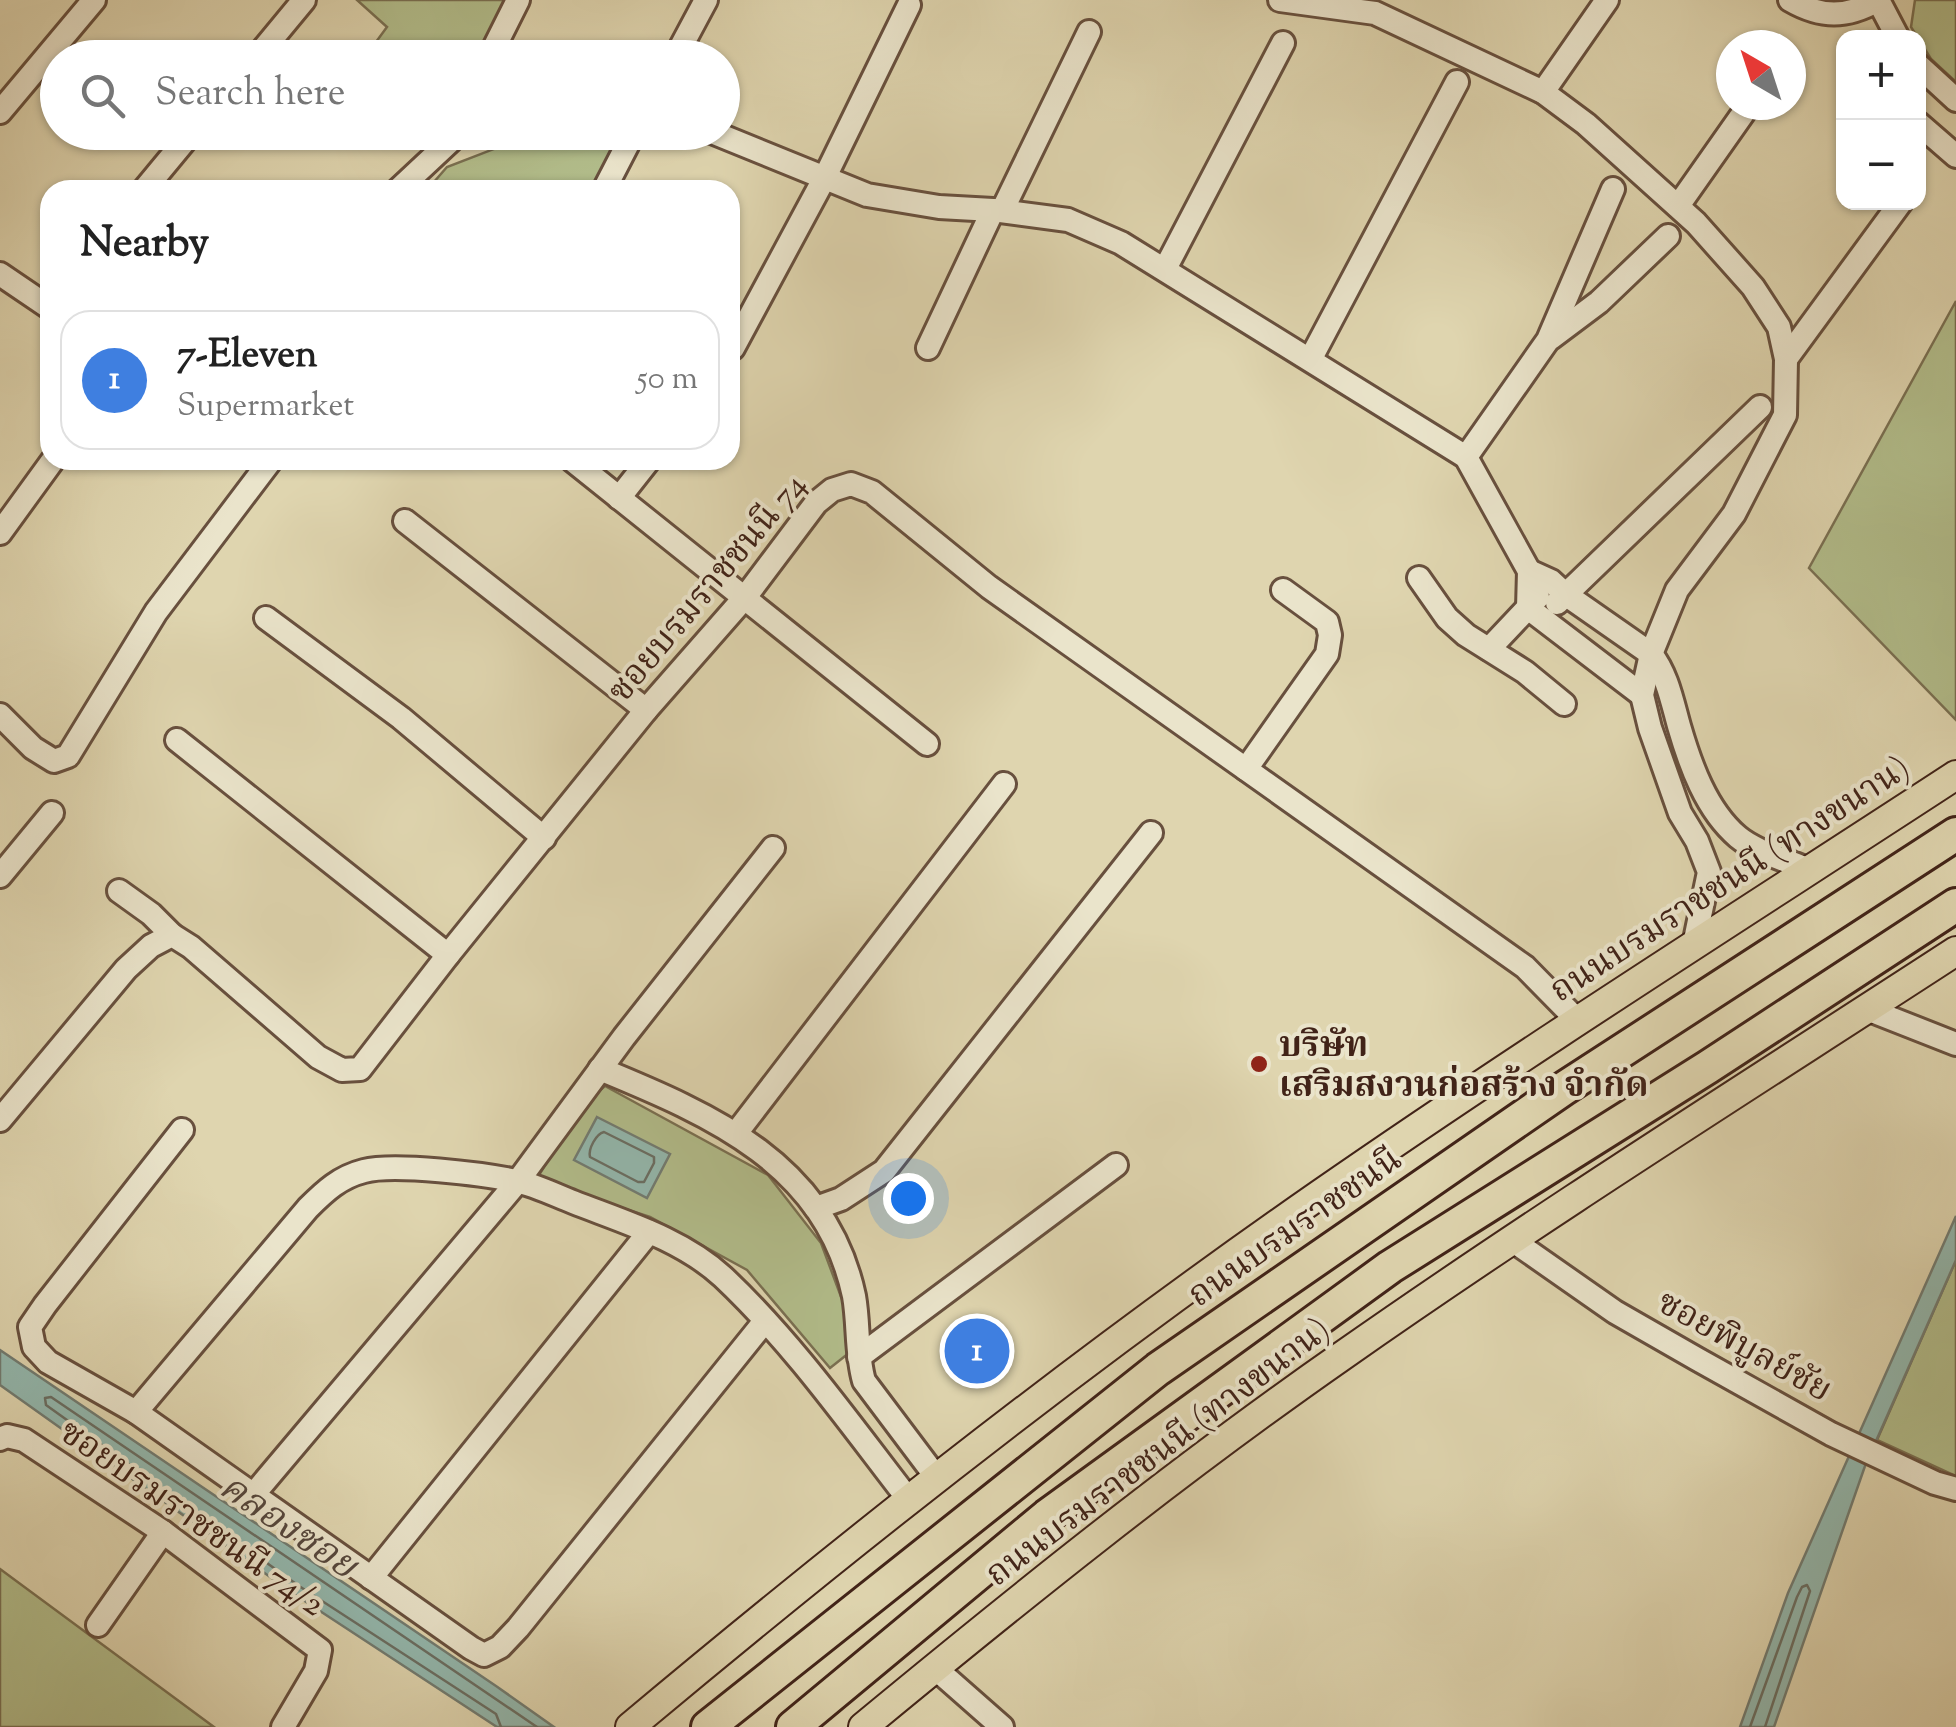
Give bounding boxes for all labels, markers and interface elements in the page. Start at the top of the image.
north arrow [1716,30,1806,120]
map controls [1836,30,1926,210]
button: + [1836,30,1926,120]
search box [40,40,740,150]
icon: search [75,68,130,123]
text: Search here [155,68,346,122]
button: − [1836,120,1926,210]
text: Nearby [80,215,209,275]
text: 7-Eleven [177,330,318,384]
text: 1 [109,357,120,403]
text: 50 m [637,357,698,403]
text: Supermarket [177,384,354,430]
street label: ซอยบรมราชชนนี 74 [597,463,820,715]
street label: ถนนบรมราชชนนี (ทางขนาน) [1541,745,1921,1017]
place label: บริษัท เสริมสงวนก่อสร้าง จำกัด [1279,1022,1649,1113]
marker: บริษัท เสริมสงวนก่อสร้าง จำกัด [1248,1053,1270,1075]
street label: ถนนบรมราชชนนี [1179,1136,1414,1322]
your location [883,1173,934,1224]
street label: ซอยพิบูลย์ชัย [1647,1279,1840,1417]
street label: ถนนบรมราชชนนี (ทางขนาน) [976,1307,1342,1601]
pin: 1 [944,1314,1010,1388]
street label: ซอยบรมราชชนนี 74/2 [48,1409,334,1631]
water label: คลองซอย [207,1462,368,1596]

